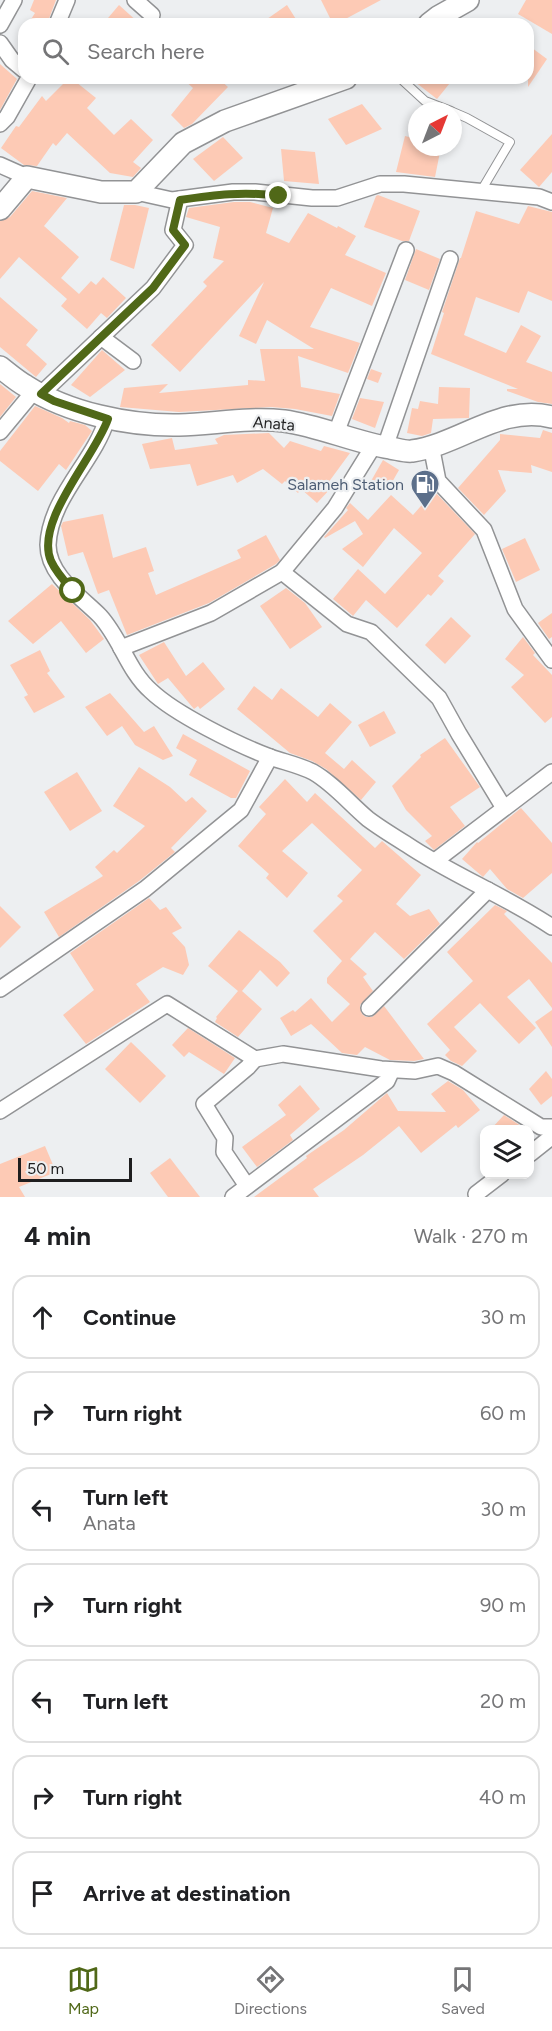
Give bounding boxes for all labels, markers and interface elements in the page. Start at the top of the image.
search box [18,18,534,84]
icon: search [39,35,72,68]
text: Search here [87,38,205,65]
north arrow [408,102,462,156]
route end [265,182,291,208]
street label: Anata [252,412,296,435]
fuel station icon: Salameh Station [409,468,441,510]
place label: Salameh Station [287,475,404,494]
route start [59,577,85,603]
map controls [480,1125,534,1179]
button: layers [480,1125,534,1179]
scale bar [18,1155,132,1182]
text: 50 m [27,1159,64,1178]
text: 4 min [24,1220,91,1252]
text: Walk · 270 m [414,1224,528,1248]
icon: ahead [26,1301,59,1334]
text: Continue [83,1304,176,1331]
text: 30 m [480,1305,526,1329]
icon: right [26,1397,59,1430]
text: Turn right [83,1400,182,1427]
text: 60 m [480,1401,526,1425]
text: Turn left [83,1484,169,1511]
icon: left [26,1493,59,1526]
text: 30 m [480,1497,526,1521]
text: Anata [83,1511,136,1535]
icon: right [26,1589,59,1622]
text: Turn right [83,1592,182,1619]
text: 90 m [480,1593,526,1617]
icon: left [26,1685,59,1718]
text: Turn left [83,1688,169,1715]
text: 20 m [480,1689,526,1713]
icon: right [26,1781,59,1814]
text: Turn right [83,1784,182,1811]
text: 40 m [479,1785,526,1809]
icon: arrive [26,1877,59,1910]
text: Arrive at destination [83,1880,291,1907]
tab: Map [67,1963,100,2018]
tab: Directions [234,1963,307,2018]
tab: Saved [441,1963,485,2018]

